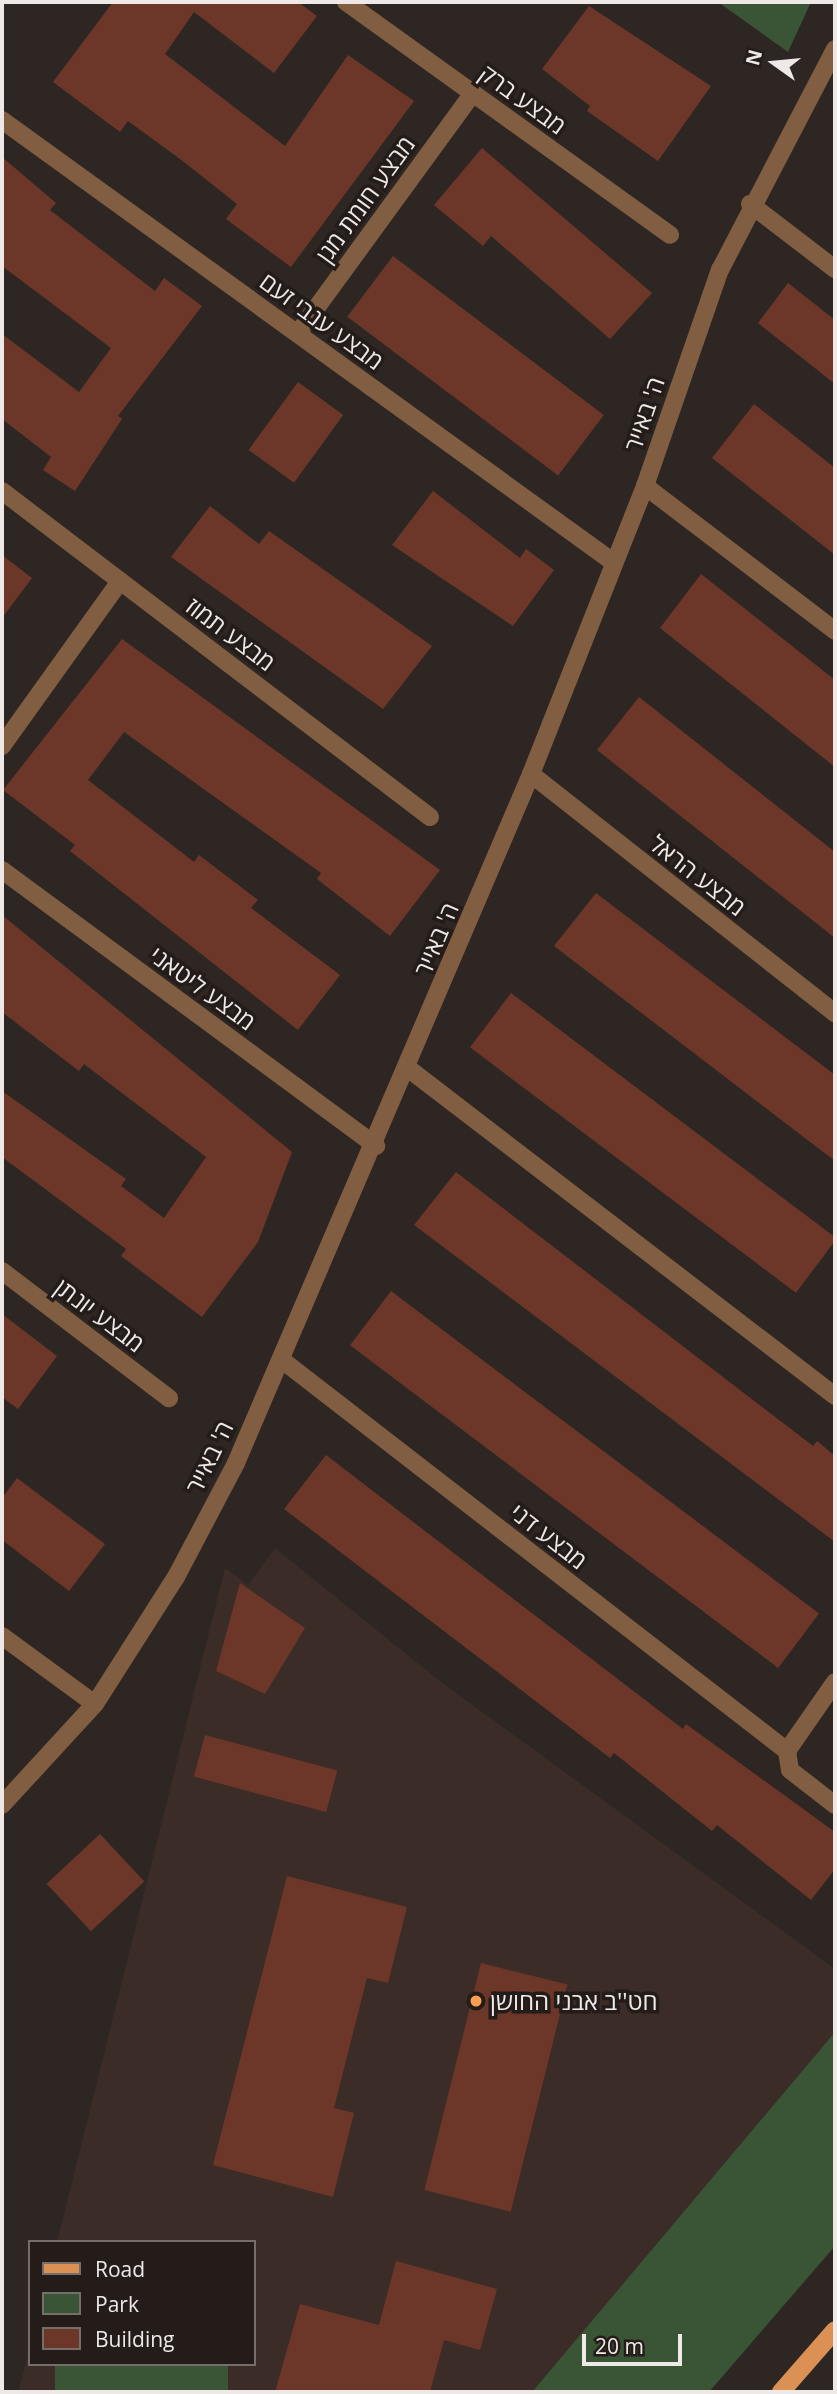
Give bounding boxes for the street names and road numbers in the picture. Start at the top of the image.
street label: מבצע ברק [474,58,572,140]
street label: מבצע חומת מגן [309,130,421,268]
street label: מבצע ענבי זעם [255,267,389,375]
street label: ה' באייר [618,373,670,455]
street label: מבצע תמוז [181,591,281,677]
street label: מבצע הראל [644,829,752,921]
street label: ה' באייר [408,898,464,980]
street label: מבצע ליטאני [144,940,262,1036]
street label: מבצע יונתן [50,1272,150,1358]
street label: ה' באייר [179,1416,239,1498]
street label: מבצע דני [505,1497,593,1575]

